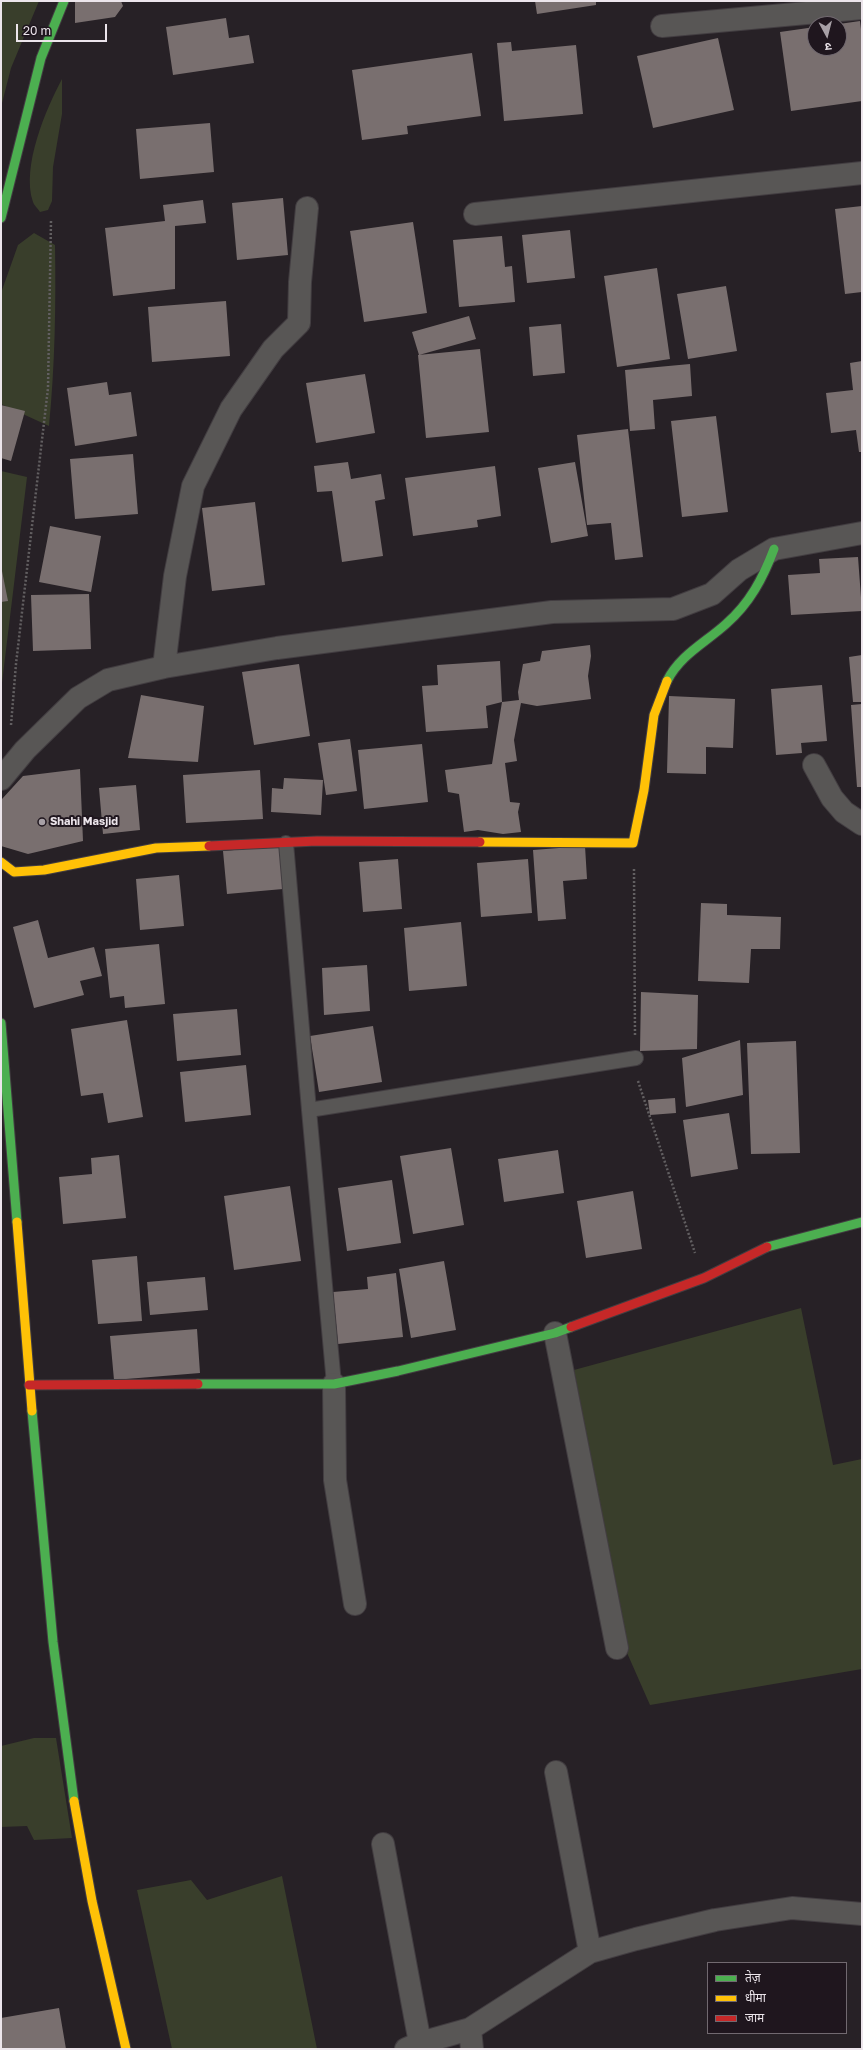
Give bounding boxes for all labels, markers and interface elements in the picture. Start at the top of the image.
scale bar [18,16,109,42]
north arrow [807,16,847,56]
text: 20 m [23,23,51,38]
text: उ [824,41,832,54]
place label: Shahi Masjid [50,815,118,829]
marker: Shahi Masjid [37,817,47,827]
legend [707,1962,847,2034]
text: तेज़ [745,1970,761,1985]
text: धीमा [745,1990,766,2005]
text: जाम [745,2010,764,2025]

